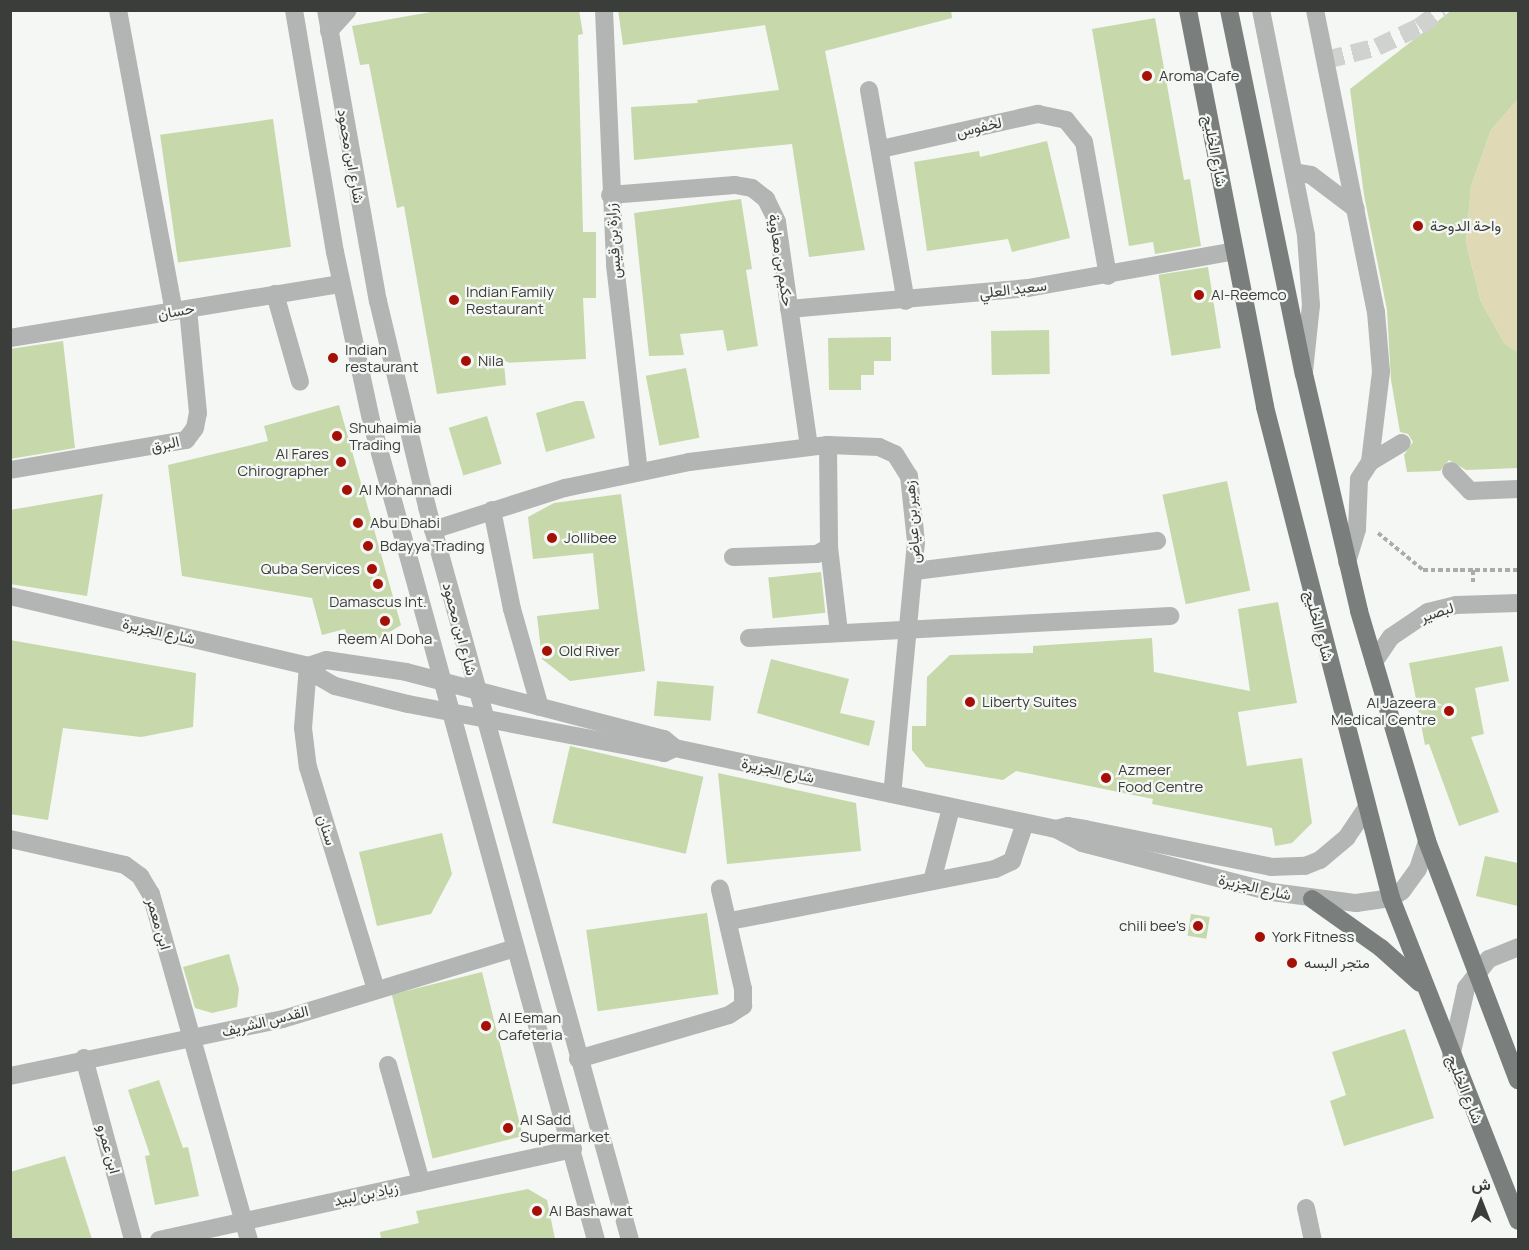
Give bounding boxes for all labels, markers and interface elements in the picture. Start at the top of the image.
place label: Aroma Cafe [1159,67,1240,85]
marker: Aroma Cafe [1140,69,1154,83]
street label: شارع ابن محمود [334,107,368,205]
street label: لخفوس [954,113,1004,141]
street label: شارع الخليج [1199,114,1231,188]
street label: زرارة بن قيس [601,203,625,279]
street label: حكيم بن معاوية [765,212,797,308]
place label: واحة الدوحة [1430,217,1501,235]
marker: واحة الدوحة [1411,219,1425,233]
street label: سعيد العلي [978,276,1048,302]
place label: Indian Family Restaurant [466,282,554,317]
place label: Al-Reemco [1211,286,1287,304]
marker: Al-Reemco [1192,288,1206,302]
marker: Indian Family Restaurant [447,293,461,307]
street label: حسان [156,299,196,323]
place label: Indian restaurant [345,340,419,375]
marker: Indian restaurant [326,351,340,365]
place label: Nila [478,352,504,370]
marker: Nila [459,354,473,368]
place label: Shuhaimia Trading [349,418,421,453]
marker: Shuhaimia Trading [330,429,344,443]
street label: البرق [149,432,181,456]
place label: Al Fares Chirographer [237,444,329,479]
marker: Al Fares Chirographer [334,455,348,469]
street label: زهير بن عياض [900,480,924,564]
place label: Al Mohannadi [359,481,452,499]
marker: Al Mohannadi [340,483,354,497]
place label: Abu Dhabi [370,514,440,532]
marker: Abu Dhabi [351,516,365,530]
place label: Jollibee [564,529,617,547]
marker: Jollibee [545,531,559,545]
place label: Bdayya Trading [380,537,485,555]
marker: Bdayya Trading [361,539,375,553]
place label: Quba Services [261,560,360,578]
marker: Quba Services [365,562,379,576]
marker: Damascus Int. [371,577,385,591]
street label: شارع ابن محمود [439,581,481,677]
street label: شارع الخليج [1301,589,1337,663]
place label: Damascus Int. [329,593,427,611]
street label: لبصير [1418,598,1456,626]
street label: شارع الجزيرة [121,614,197,648]
marker: Reem Al Doha [378,614,392,628]
place label: Reem Al Doha [338,630,432,648]
place label: Old River [559,642,620,660]
marker: Old River [540,644,554,658]
place label: Liberty Suites [982,693,1077,711]
place label: Al Jazeera Medical Centre [1331,693,1436,728]
marker: Liberty Suites [963,695,977,709]
marker: Al Jazeera Medical Centre [1440,702,1458,720]
street label: شارع الجزيرة [740,754,816,786]
place label: Azmeer Food Centre [1118,760,1203,795]
marker: Azmeer Food Centre [1099,771,1113,785]
street label: سنان [314,813,340,847]
street label: شارع الجزيرة [1217,870,1293,904]
street label: ابن معمر [143,896,175,952]
place label: chili bee's [1119,917,1186,935]
marker: chili bee's [1191,919,1205,933]
place label: York Fitness [1272,928,1354,946]
marker: York Fitness [1253,930,1267,944]
place label: متجر البسه [1304,954,1370,972]
marker: متجر البسه [1285,956,1299,970]
street label: القدس الشريف [220,1002,310,1040]
place label: Al Eeman Cafeteria [498,1008,563,1043]
marker: Al Eeman Cafeteria [479,1019,493,1033]
street label: شارع الخليج [1443,1052,1487,1126]
place label: Al Sadd Supermarket [520,1110,610,1145]
marker: Al Sadd Supermarket [501,1121,515,1135]
street label: ابن عمرو [94,1122,124,1176]
north arrow [1451,1172,1511,1232]
text: ش [1471,1173,1491,1195]
street label: زياد بن لبيد [332,1178,400,1210]
place label: Al Bashawat [549,1202,633,1220]
marker: Al Bashawat [530,1204,544,1218]

